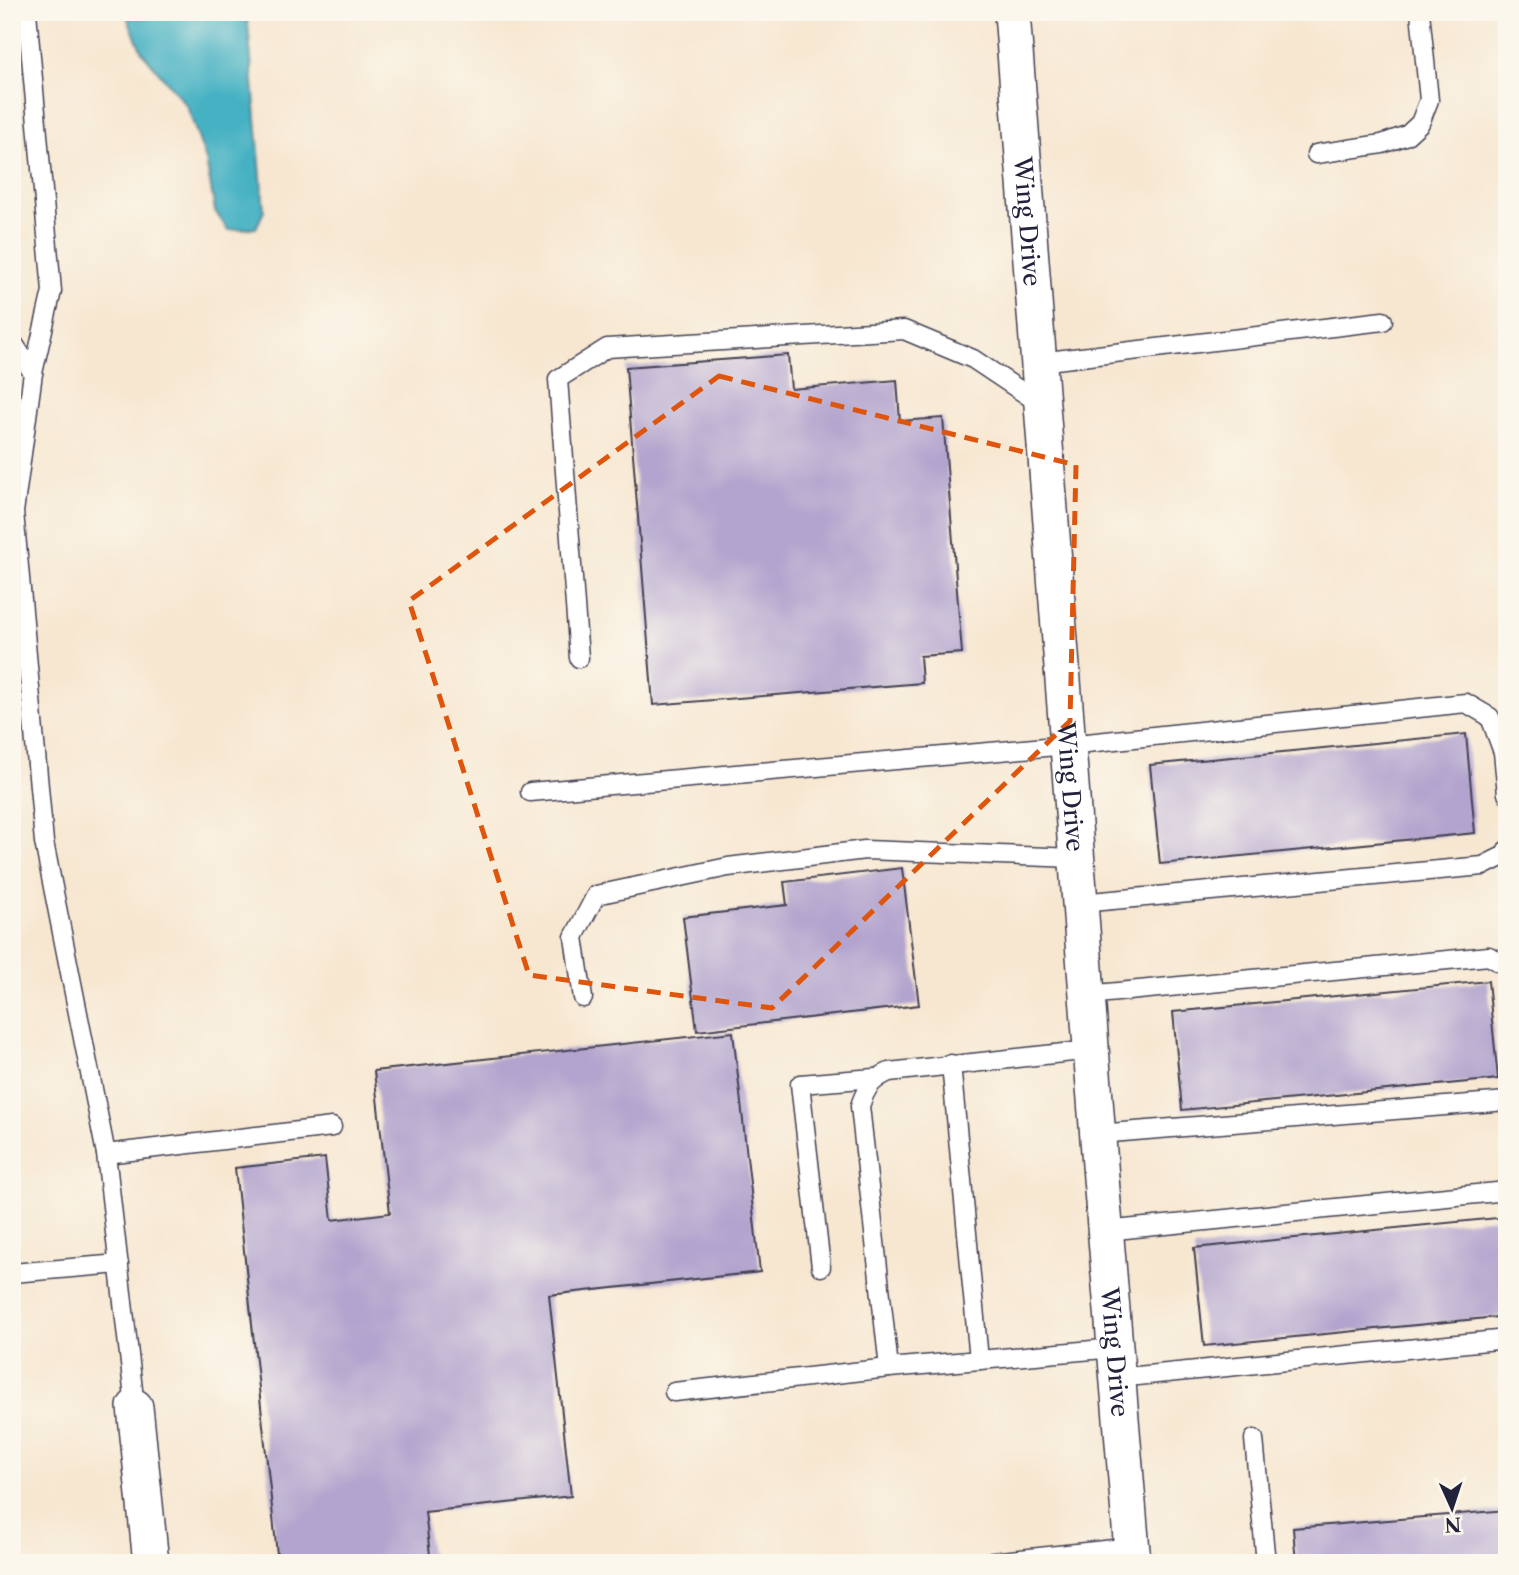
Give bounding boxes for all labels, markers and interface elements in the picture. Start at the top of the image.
street label: Wing Drive [1008,154,1047,287]
street label: Wing Drive [1052,720,1091,853]
street label: Wing Drive [1096,1285,1135,1418]
north arrow [1418,1474,1488,1544]
text: N [1444,1513,1462,1536]

